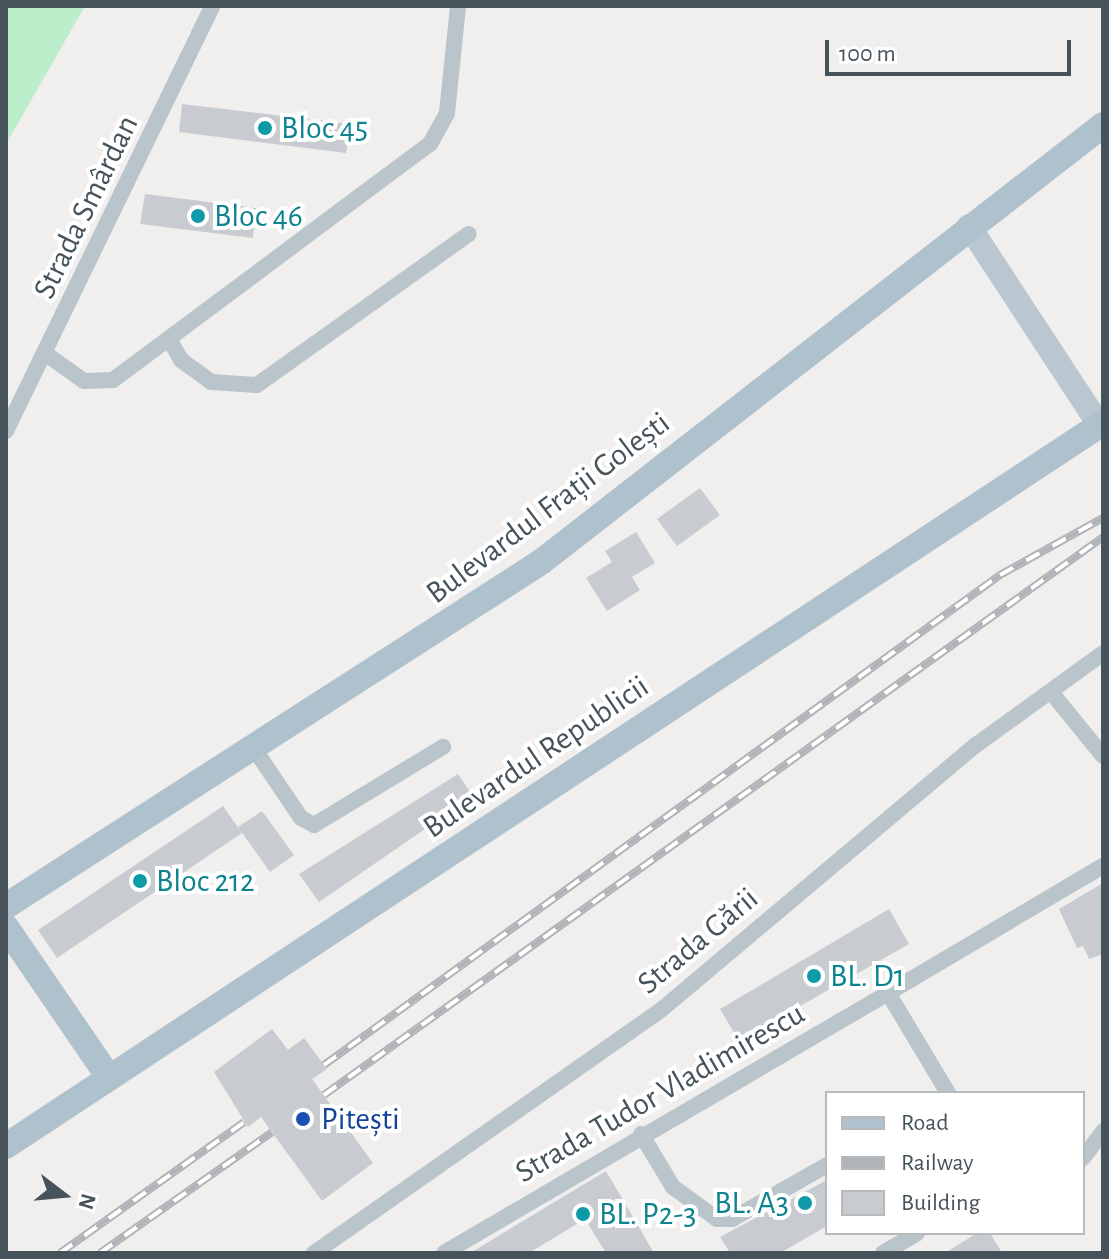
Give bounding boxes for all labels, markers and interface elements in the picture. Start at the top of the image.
scale bar [829,24,1075,74]
text: 100 m [839,42,896,66]
street label: Strada Smârdan [25,109,147,305]
place label: Bloc 45 [281,109,368,147]
marker: Bloc 45 [256,119,274,137]
place label: Bloc 46 [214,197,303,235]
marker: Bloc 46 [189,207,207,225]
street label: Bulevardul Frații Golești [419,404,677,612]
street label: Bulevardul Republicii [416,667,656,847]
place label: Bloc 212 [156,862,255,900]
marker: Bloc 212 [131,872,149,890]
street label: Strada Gării [630,879,766,1003]
place label: BL. D1 [830,957,905,995]
marker: BL. D1 [805,967,823,985]
street label: Strada Tudor Vladimirescu [509,995,811,1191]
legend [825,1091,1085,1235]
place label: Pitești [321,1100,400,1138]
marker: Pitești [292,1108,314,1130]
text: Road [901,1111,949,1135]
text: Railway [901,1151,973,1175]
north arrow [24,1155,104,1235]
place label: BL. A3 [714,1184,789,1222]
text: N [74,1191,100,1212]
text: Building [901,1191,980,1215]
marker: BL. A3 [796,1194,814,1212]
place label: BL. P2-3 [599,1195,696,1233]
marker: BL. P2-3 [574,1205,592,1223]

